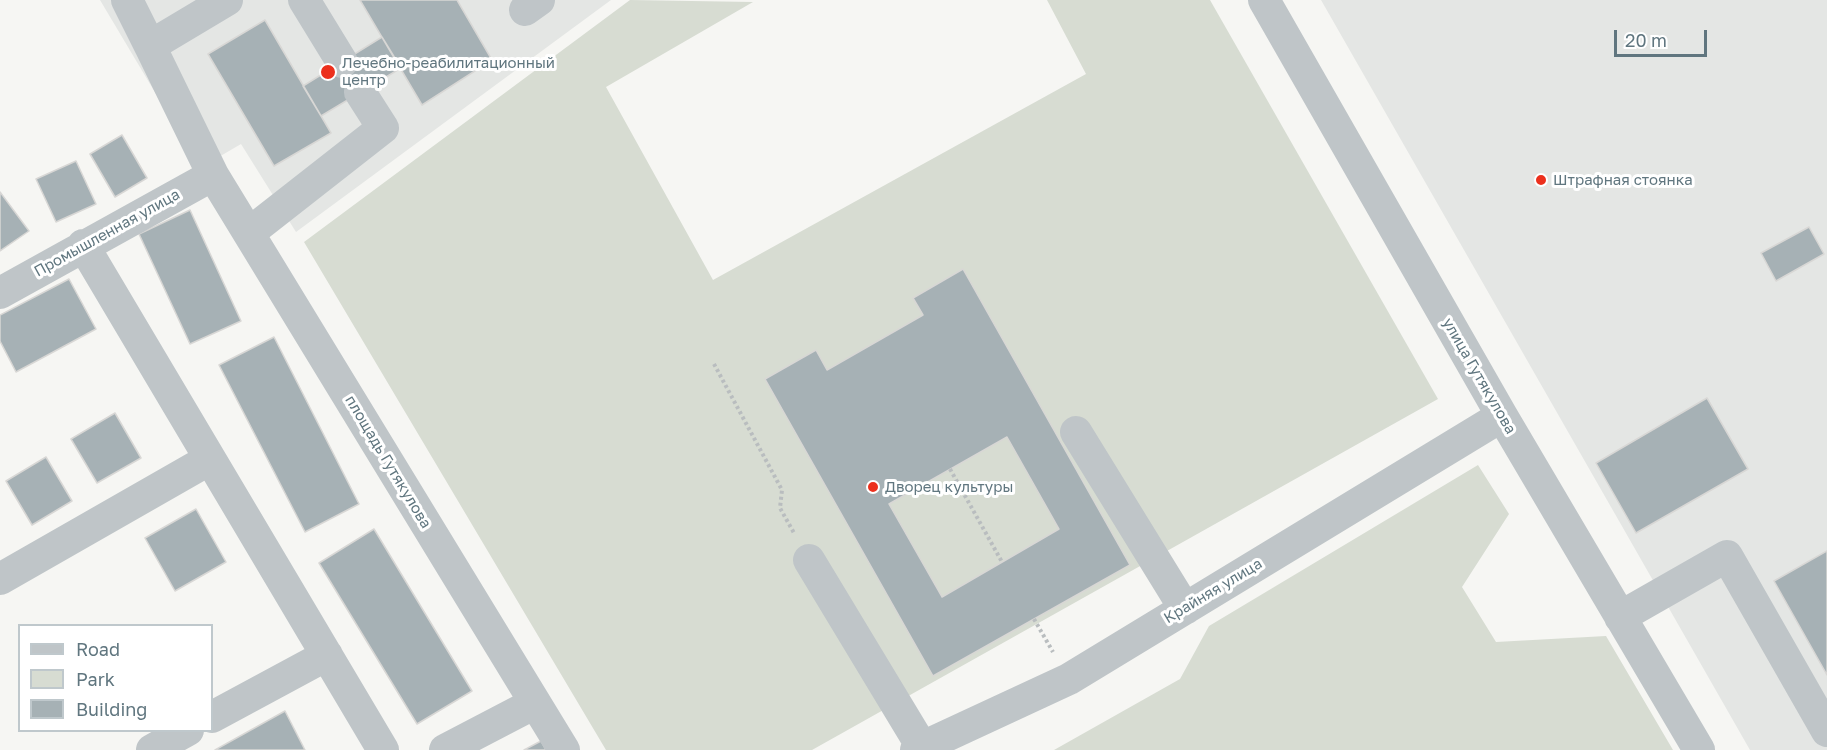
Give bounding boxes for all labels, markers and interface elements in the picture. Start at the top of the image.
scale bar [1617,18,1710,56]
text: 20 m [1625,29,1667,51]
place label: Лечебно-реабилитационный центр [342,54,555,89]
marker: Лечебно-реабилитационный центр [319,63,337,81]
place label: Штрафная стоянка [1553,171,1693,189]
marker: Штрафная стоянка [1534,173,1548,187]
street label: Промышленная улица [31,185,183,281]
street label: улица Гутякулова [1438,315,1520,437]
street label: площадь Гутякулова [341,392,435,532]
place label: Дворец культуры [885,478,1013,496]
marker: Дворец культуры [866,480,880,494]
street label: Крайняя улица [1161,555,1265,627]
legend [18,624,213,732]
text: Road [76,638,120,660]
text: Park [76,668,115,690]
text: Building [76,698,147,720]

